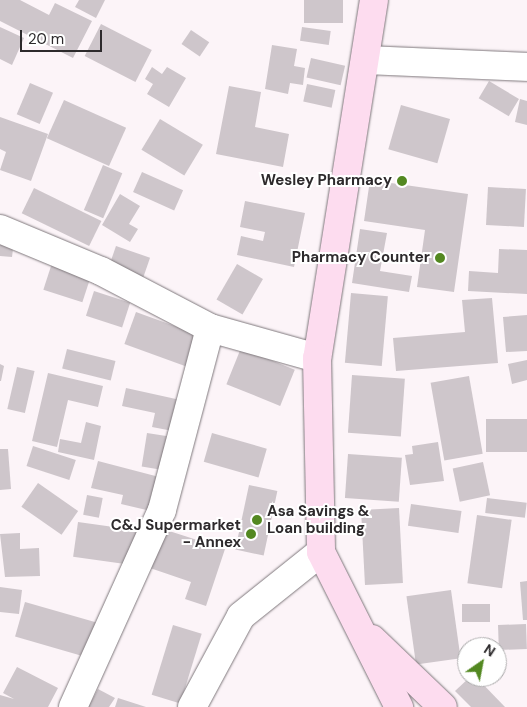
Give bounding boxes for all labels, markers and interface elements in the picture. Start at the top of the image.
scale bar [22,20,105,52]
text: 20 m [28,29,64,49]
place label: Wesley Pharmacy [261,172,392,190]
marker: Wesley Pharmacy [396,175,408,187]
place label: Pharmacy Counter [292,249,430,267]
marker: Pharmacy Counter [434,252,446,264]
place label: Asa Savings & Loan building [267,502,370,537]
marker: Asa Savings & Loan building [251,514,263,526]
place label: C&J Supermarket - Annex [111,516,241,551]
marker: C&J Supermarket - Annex [245,528,257,540]
north arrow [457,637,507,687]
text: N [480,640,499,661]

